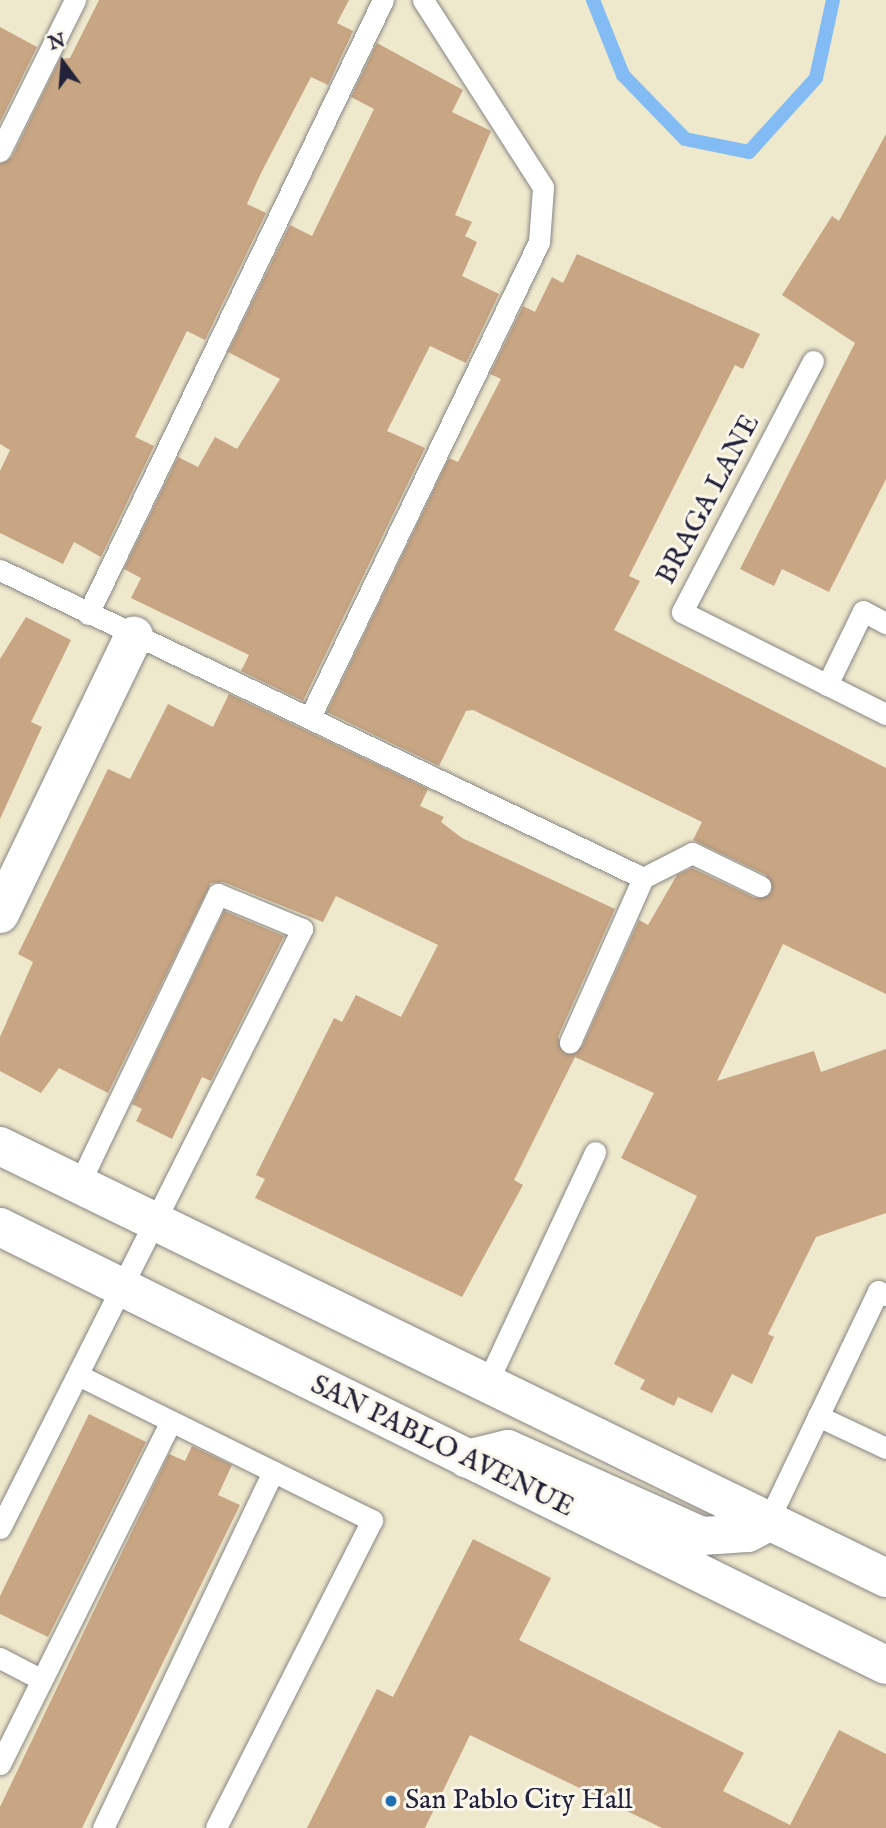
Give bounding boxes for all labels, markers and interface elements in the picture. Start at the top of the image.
north arrow [28,28,98,98]
text: N [46,29,68,57]
street label: BRAGA LANE [650,409,768,591]
street label: SAN PABLO AVENUE [305,1369,579,1525]
place label: San Pablo City Hall [405,1784,632,1818]
marker: San Pablo City Hall [383,1793,399,1809]

